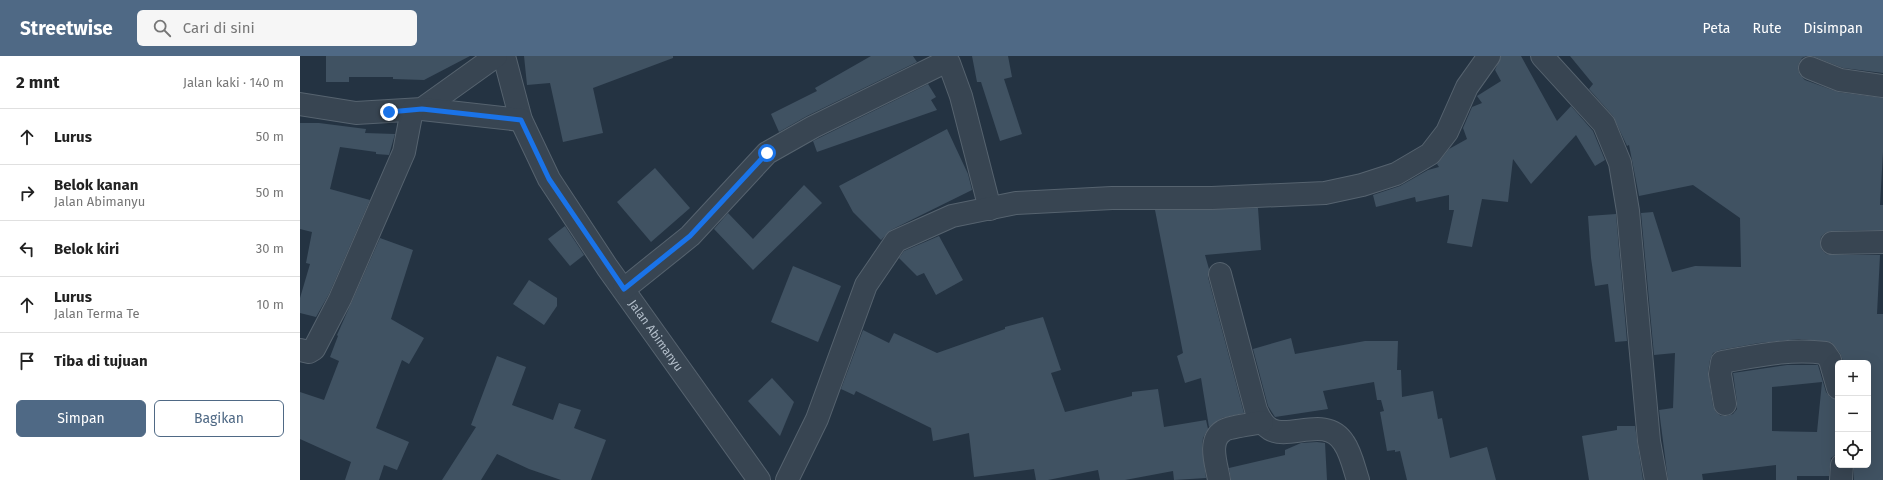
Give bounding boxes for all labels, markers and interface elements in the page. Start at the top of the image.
search box [137,10,417,46]
text: Streetwise [20,17,113,40]
icon: search [151,17,173,39]
text: Cari di sini [183,19,255,37]
text: Peta [1703,20,1730,37]
text: Rute [1752,20,1782,37]
text: Disimpan [1804,20,1863,37]
text: 2 mnt [16,72,60,93]
text: Jalan kaki · 140 m [183,75,284,90]
route end [380,103,398,121]
icon: ahead [16,126,38,148]
text: Lurus [54,128,92,146]
text: 50 m [256,129,284,144]
route start [758,144,776,162]
text: Belok kanan [54,176,138,194]
icon: right [16,182,38,204]
text: 50 m [256,185,284,200]
text: Jalan Abimanyu [54,194,145,209]
icon: left [16,238,38,260]
text: Belok kiri [54,240,119,258]
text: 30 m [256,241,284,256]
text: Lurus [54,288,92,306]
icon: ahead [16,294,38,316]
text: 10 m [257,297,284,312]
street label: Jalan Abimanyu [626,297,686,374]
text: Jalan Terma Te [54,306,140,321]
icon: arrive [16,350,38,372]
text: Tiba di tujuan [54,352,148,370]
map controls [1835,360,1871,468]
button: + [1835,360,1871,396]
button: − [1835,396,1871,432]
button: Simpan [16,400,146,437]
button: Bagikan [154,400,284,437]
button: locate [1835,432,1871,468]

